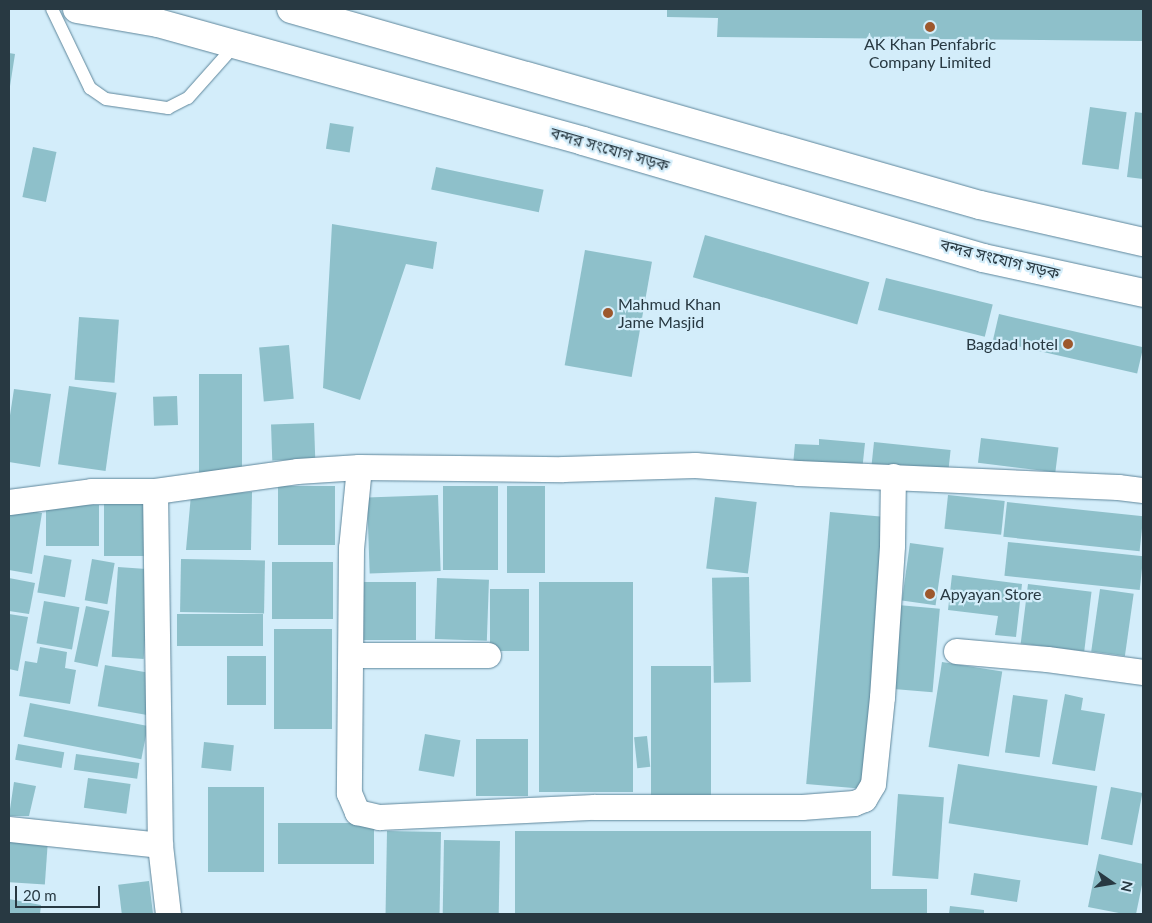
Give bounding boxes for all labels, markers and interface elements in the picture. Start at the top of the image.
marker: AK Khan Penfabric Company Limited [924,21,936,33]
place label: AK Khan Penfabric Company Limited [864,34,996,72]
street label: বন্দর সংযোগ সড়ক [548,123,672,175]
street label: বন্দর সংযোগ সড়ক [938,235,1062,283]
place label: Mahmud Khan Jame Masjid [618,294,721,332]
marker: Mahmud Khan Jame Masjid [602,307,614,319]
place label: Bagdad hotel [966,334,1058,354]
marker: Bagdad hotel [1062,338,1074,350]
place label: Apyayan Store [940,584,1042,604]
marker: Apyayan Store [924,588,936,600]
north arrow [1087,858,1137,908]
scale bar [18,876,102,908]
text: N [1118,879,1137,894]
text: 20 m [23,886,57,904]

